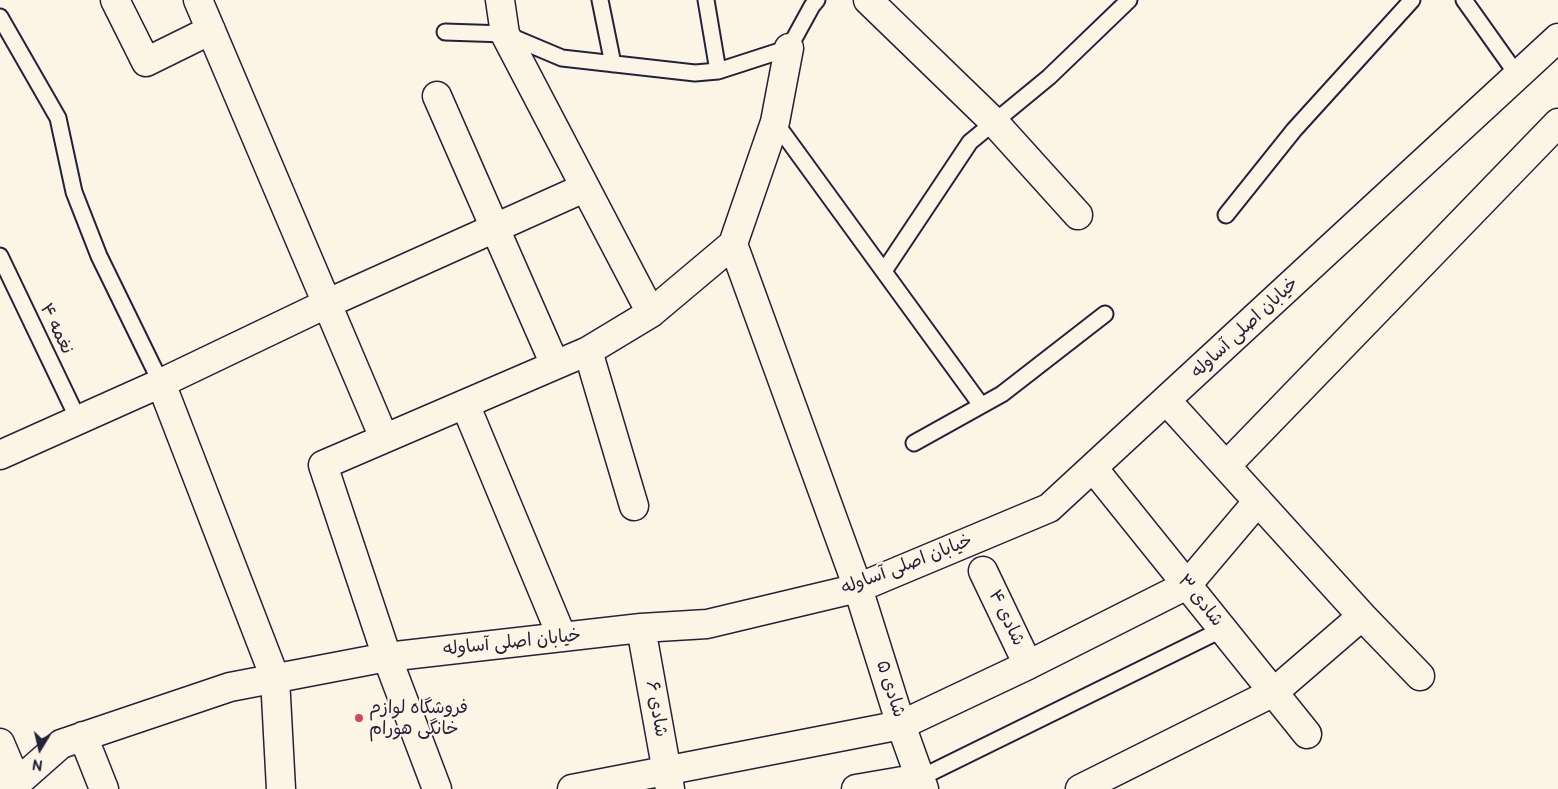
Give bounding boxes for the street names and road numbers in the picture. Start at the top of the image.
street label: خیابان اصلی آساوله [1187,273,1303,383]
street label: نغمه ۴ [35,300,77,358]
street label: خیابان اصلی آساوله [839,530,975,600]
street label: شادی ۳ [1172,571,1228,631]
street label: شادی ۴ [983,587,1029,649]
street label: خیابان اصلی آساوله [442,625,582,661]
street label: شادی ۵ [871,658,909,720]
street label: شادی ۶ [640,679,672,739]

